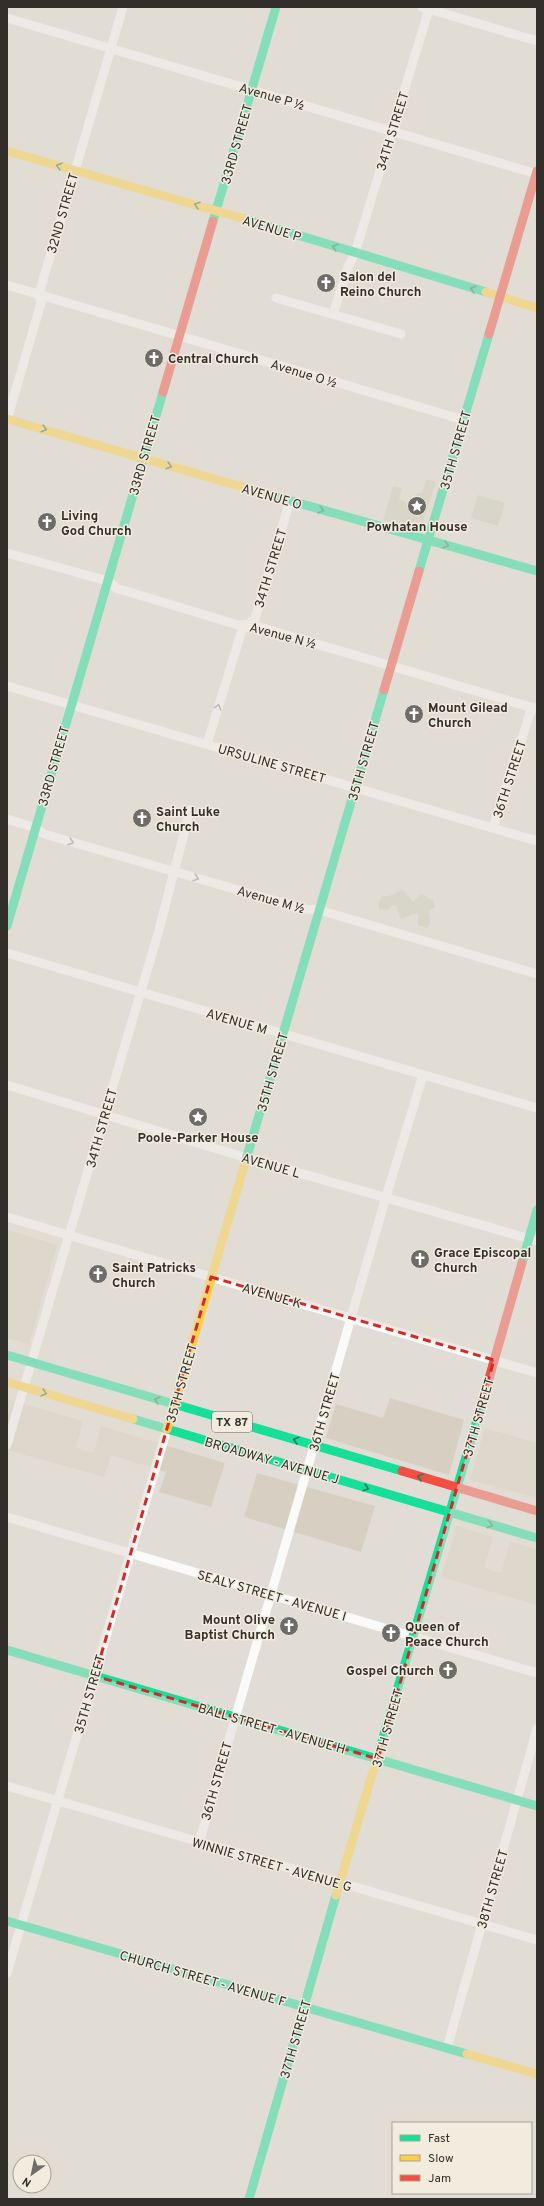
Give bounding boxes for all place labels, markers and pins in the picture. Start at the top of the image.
place label: Salon del Reino Church [340,270,421,301]
church icon: Salon del Reino Church [315,272,337,294]
church icon: Central Church [143,347,165,369]
place label: Central Church [168,352,259,368]
place icon: Powhatan House [406,495,428,517]
place label: Living God Church [61,509,132,540]
church icon: Living God Church [36,511,58,533]
place label: Powhatan House [366,520,468,536]
place label: Mount Gilead Church [428,701,508,732]
church icon: Mount Gilead Church [403,703,425,725]
place label: Saint Luke Church [156,805,220,836]
church icon: Saint Luke Church [131,807,153,829]
place icon: Poole-Parker House [187,1106,209,1128]
place label: Poole-Parker House [138,1131,258,1147]
place label: Grace Episcopal Church [434,1246,531,1277]
church icon: Grace Episcopal Church [409,1248,431,1270]
place label: Saint Patricks Church [112,1261,196,1292]
church icon: Saint Patricks Church [87,1263,109,1285]
place label: Mount Olive Baptist Church [185,1613,275,1644]
church icon: Mount Olive Baptist Church [278,1615,300,1637]
place label: Queen of Peace Church [405,1620,489,1651]
church icon: Queen of Peace Church [380,1622,402,1644]
church icon: Gospel Church [437,1659,459,1681]
place label: Gospel Church [346,1664,434,1680]

